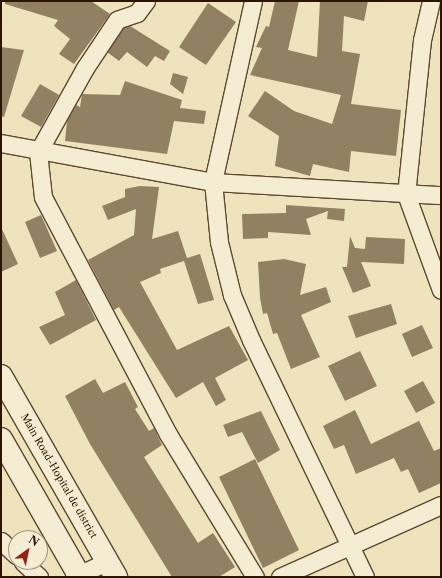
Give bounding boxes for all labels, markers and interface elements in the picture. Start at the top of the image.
street label: Main Road-Hopital de district [18,412,100,540]
north arrow [8,530,48,570]
text: N [26,532,42,549]

